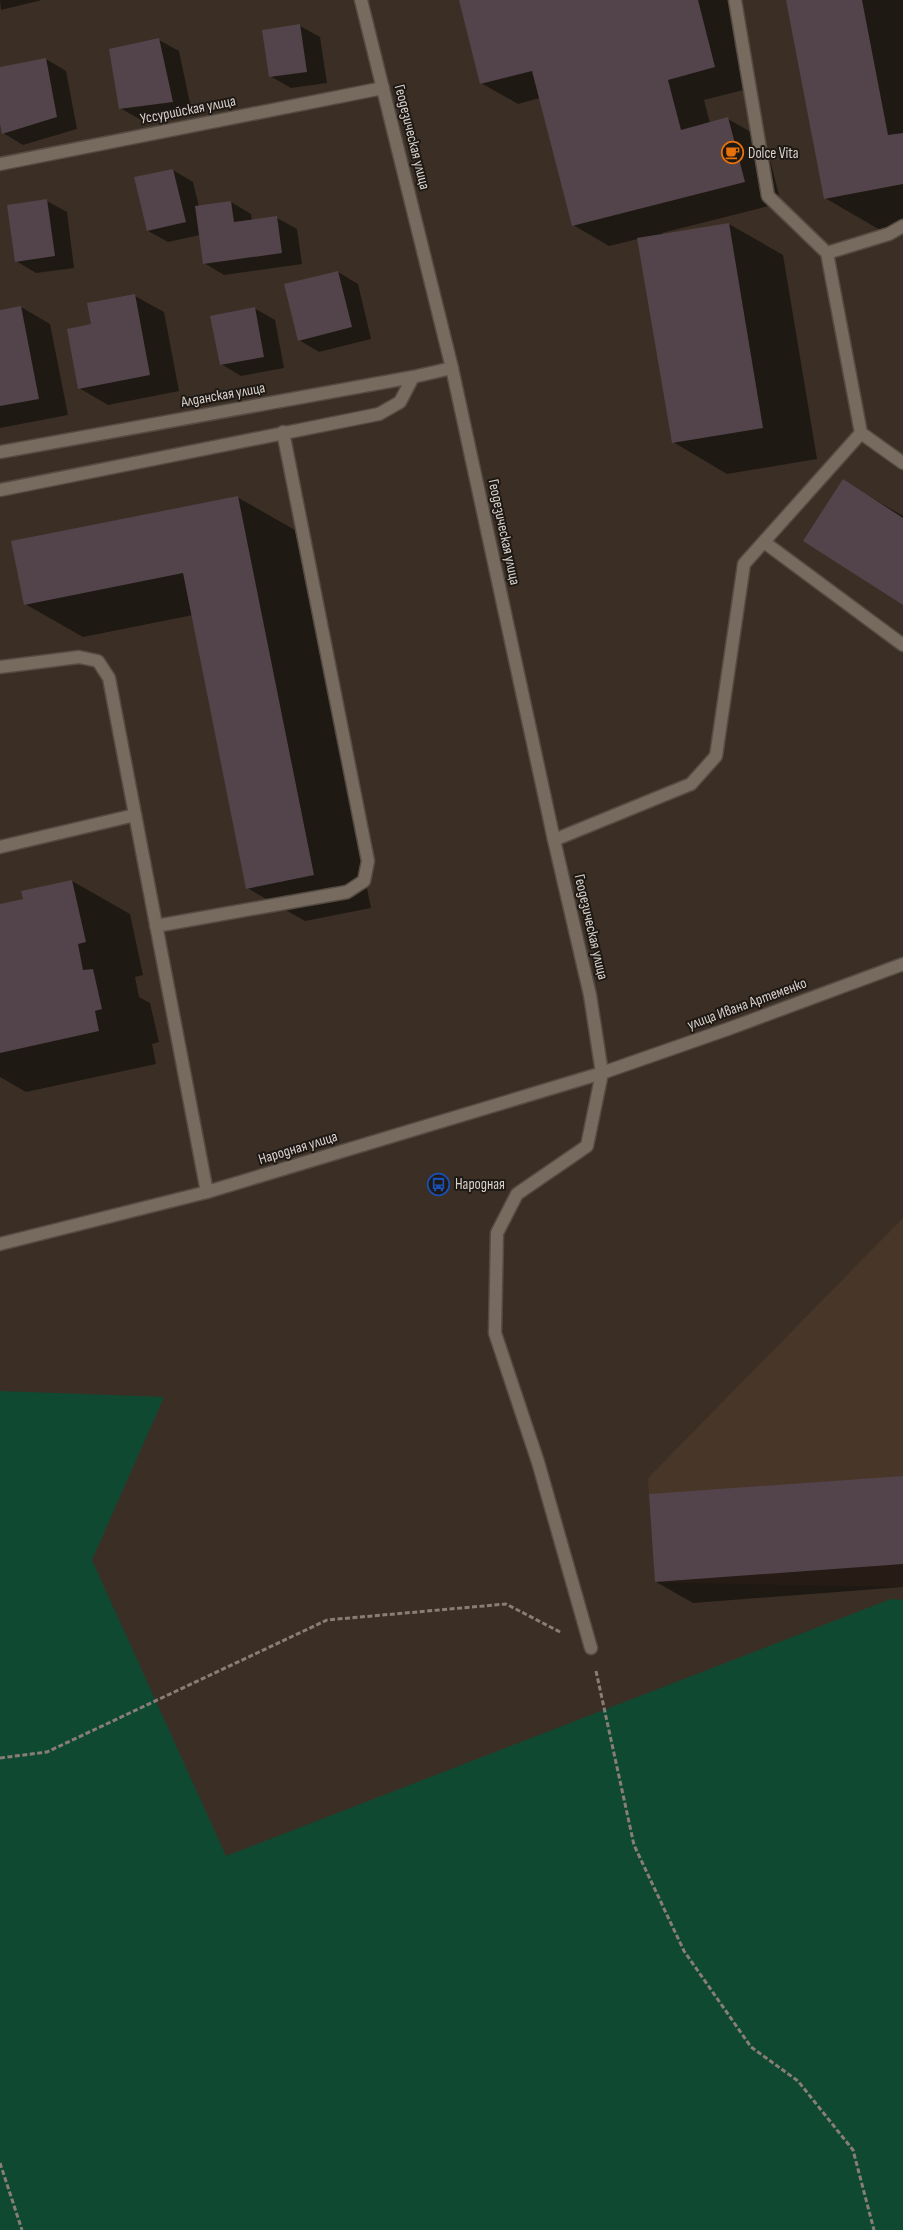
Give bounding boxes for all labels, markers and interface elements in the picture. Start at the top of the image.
street label: Геодезическая улица [390,82,434,192]
street label: Уссурийская улица [139,91,238,129]
cafe icon: Dolce Vita [720,141,744,165]
place label: Dolce Vita [748,144,799,163]
street label: Алданская улица [179,378,267,412]
street label: Геодезическая улица [484,477,525,587]
street label: Геодезическая улица [570,872,612,982]
street label: улица Ивана Артеменко [685,974,809,1034]
street label: Народная улица [256,1127,340,1169]
bus stop icon: Народная [427,1172,451,1196]
place label: Народная [455,1175,505,1194]

